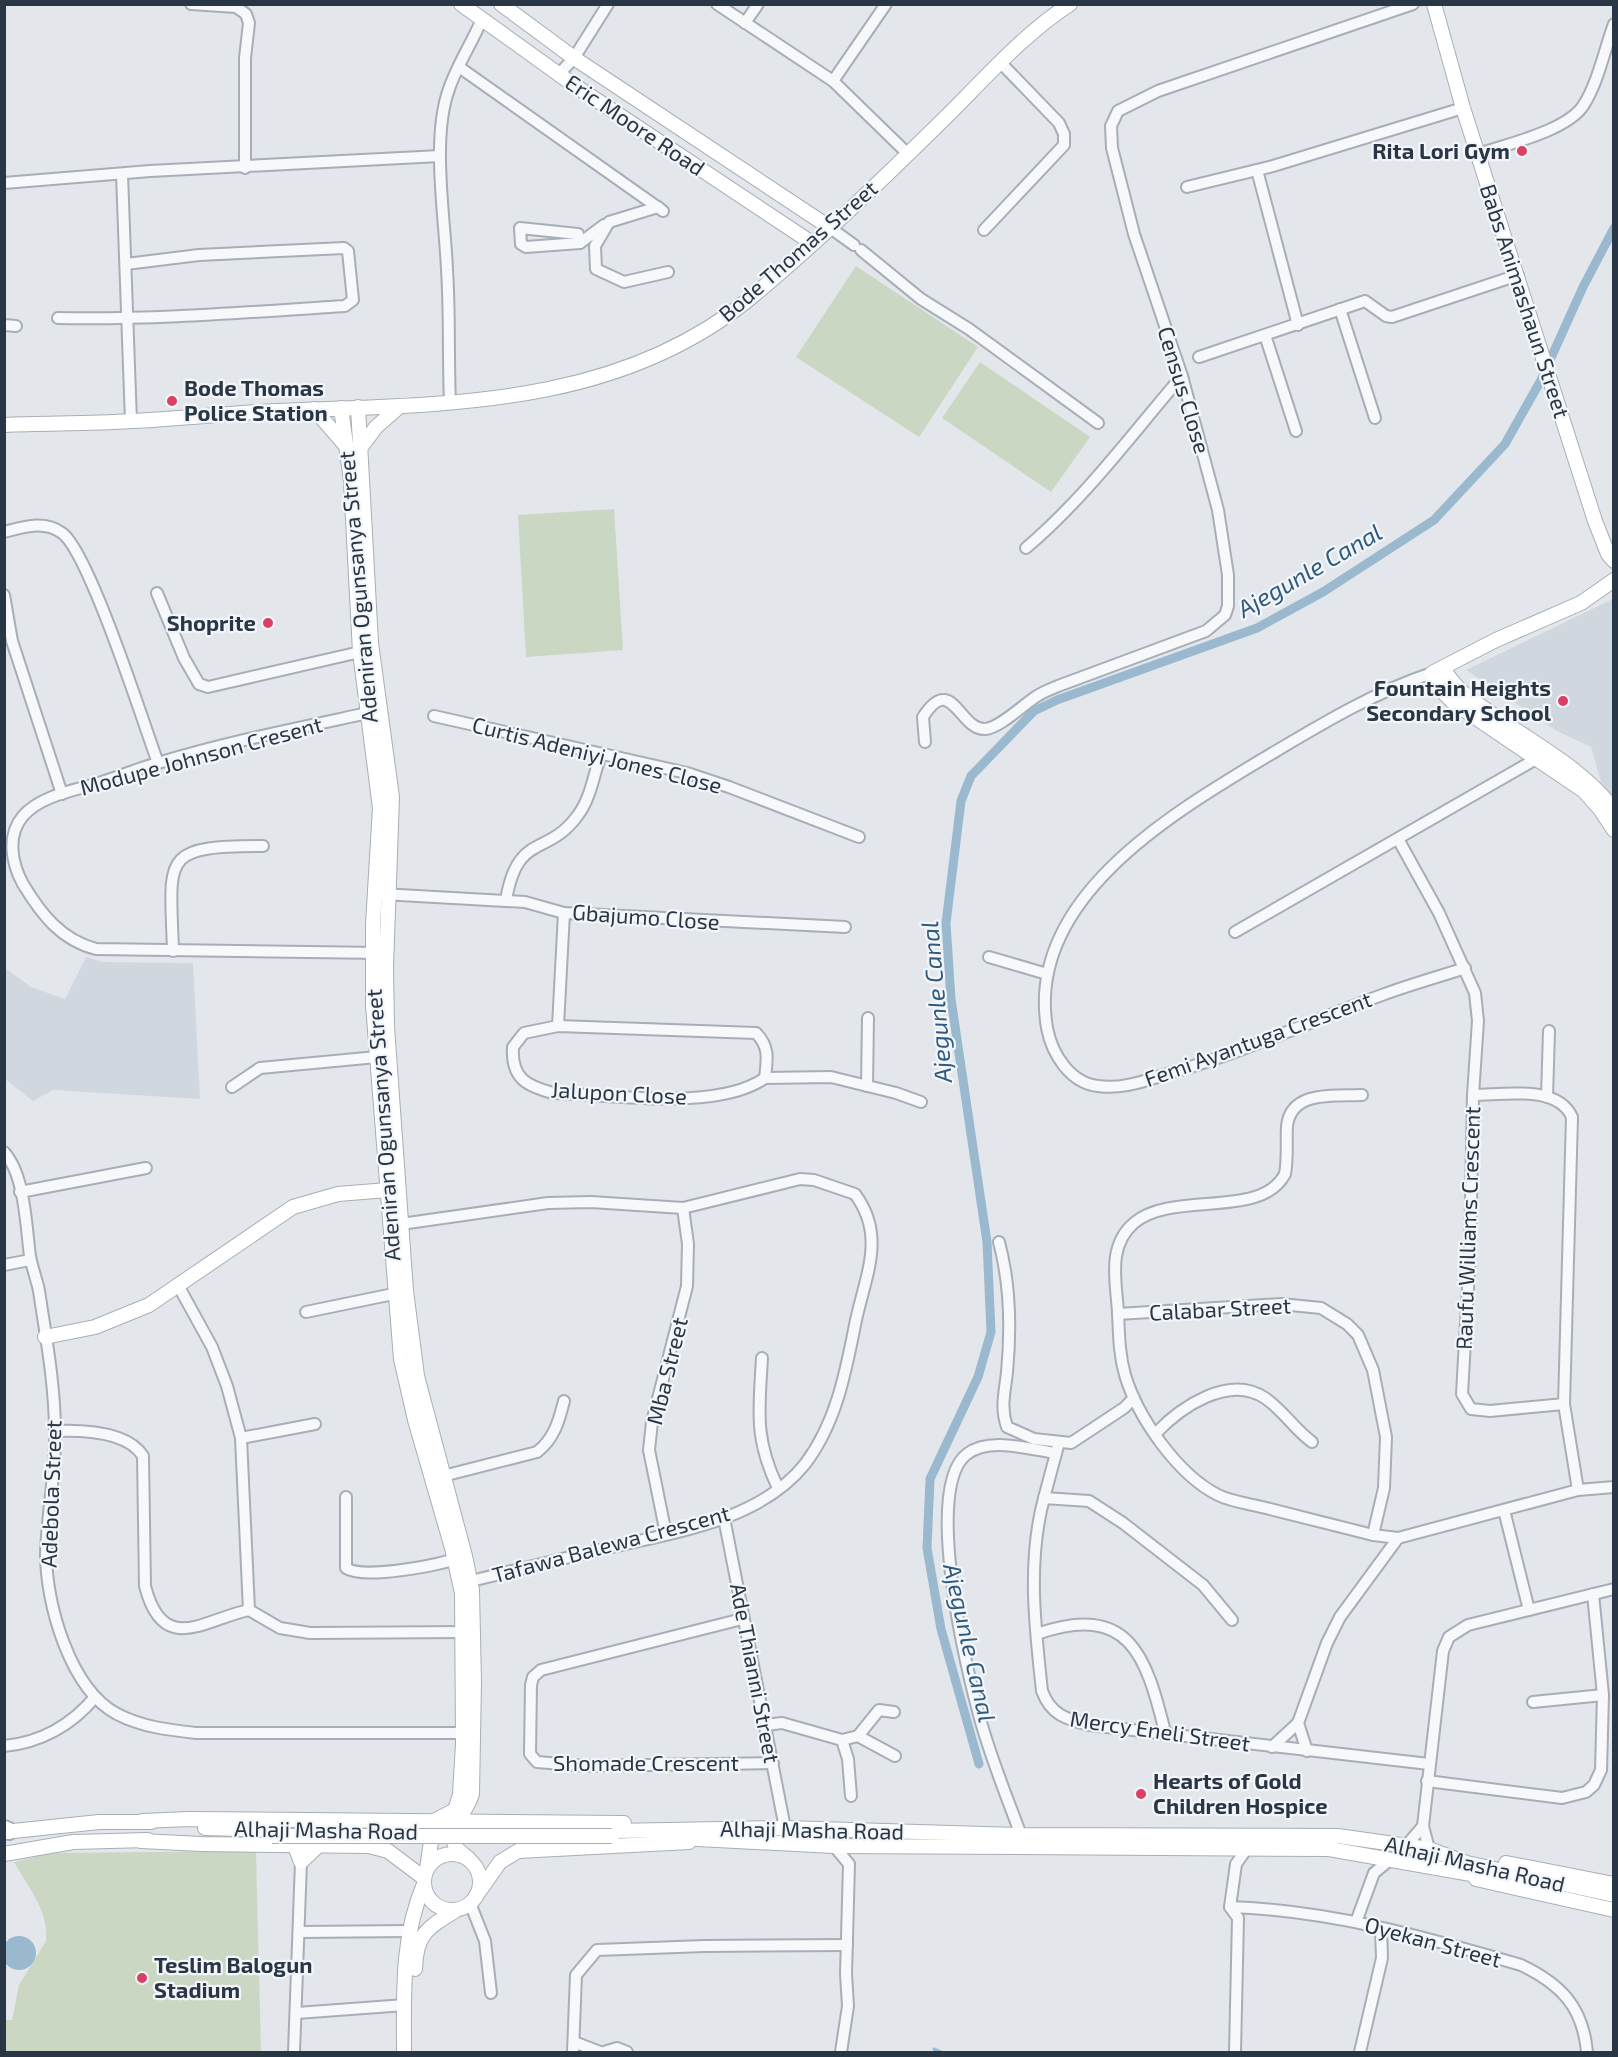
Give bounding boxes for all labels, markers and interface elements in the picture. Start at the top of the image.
street label: Eric Moore Road [561,68,710,180]
place label: Rita Lori Gym [1372,137,1510,164]
marker: Rita Lori Gym [1515,144,1529,158]
street label: Bode Thomas Street [713,174,882,326]
street label: Babs Animashaun Street [1476,180,1576,421]
street label: Census Close [1153,323,1217,456]
place label: Bode Thomas Police Station [184,374,328,425]
marker: Bode Thomas Police Station [165,394,179,408]
street label: Adeniran Ogunsanya Street [332,450,382,724]
water label: Ajegunle Canal [1231,517,1387,623]
place label: Shoprite [167,609,256,635]
marker: Shoprite [261,616,275,630]
place label: Fountain Heights Secondary School [1366,674,1552,726]
marker: Fountain Heights Secondary School [1556,694,1570,708]
street label: Modupe Johnson Cresent [77,710,325,800]
street label: Curtis Adeniyi Jones Close [470,710,725,798]
street label: Gbajumo Close [571,898,721,935]
water label: Ajegunle Canal [914,920,957,1085]
street label: Femi Ayantuga Crescent [1141,985,1375,1091]
street label: Adeniran Ogunsanya Street [360,988,404,1262]
street label: Jalupon Close [550,1075,688,1109]
street label: Raufu Williams Crescent [1450,1106,1484,1350]
street label: Calabar Street [1148,1291,1292,1325]
street label: Mba Street [640,1314,692,1427]
street label: Adebola Street [34,1420,66,1568]
street label: Tafawa Balewa Crescent [489,1499,732,1587]
water label: Ajegunle Canal [938,1559,1003,1725]
street label: Ade Thianni Street [726,1581,786,1765]
street label: Mercy Eneli Street [1069,1705,1252,1756]
street label: Shomade Crescent [553,1749,739,1775]
place label: Hearts of Gold Children Hospice [1153,1767,1328,1818]
marker: Hearts of Gold Children Hospice [1134,1787,1148,1801]
street label: Alhaji Masha Road [234,1814,418,1845]
street label: Alhaji Masha Road [720,1814,904,1845]
street label: Alhaji Masha Road [1382,1830,1568,1897]
street label: Oyekan Street [1362,1910,1504,1972]
place label: Teslim Balogun Stadium [154,1951,312,2002]
marker: Teslim Balogun Stadium [135,1971,149,1985]

